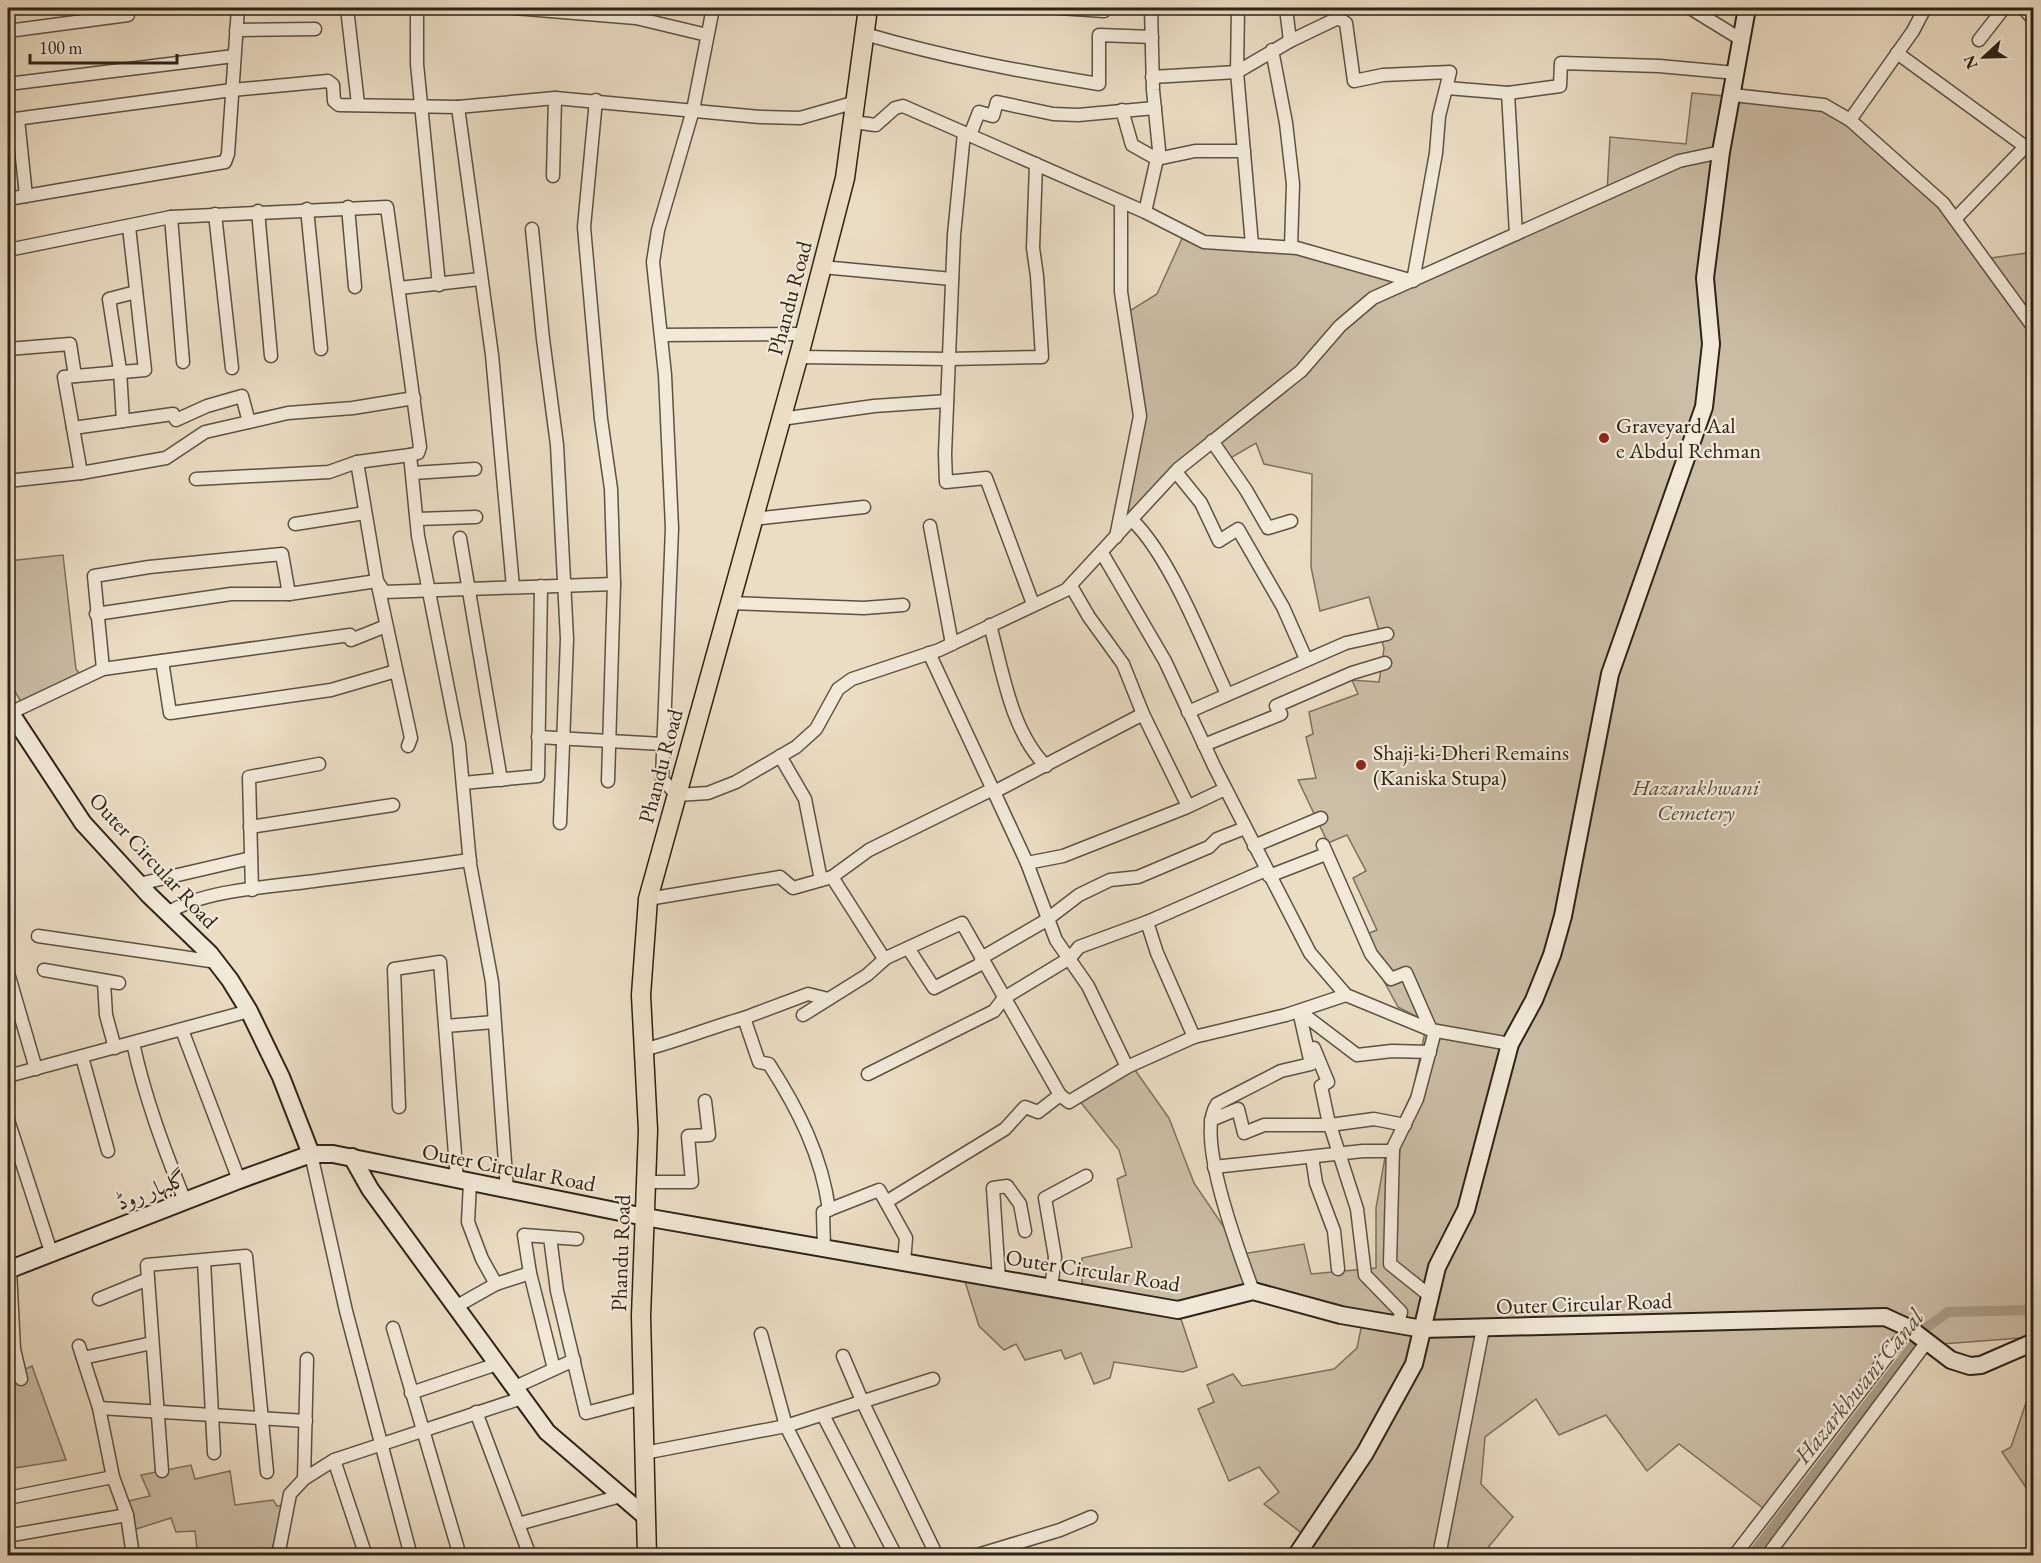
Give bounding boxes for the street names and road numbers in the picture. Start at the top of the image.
street label: Phandu Road [760,237,819,358]
street label: Phandu Road [631,705,690,826]
street label: Outer Circular Road [83,786,225,935]
street label: Outer Circular Road [420,1136,599,1199]
street label: گلبہار روڈ [112,1164,190,1217]
street label: Phandu Road [604,1193,637,1312]
street label: Outer Circular Road [1004,1242,1183,1299]
street label: Outer Circular Road [1495,1286,1674,1321]

